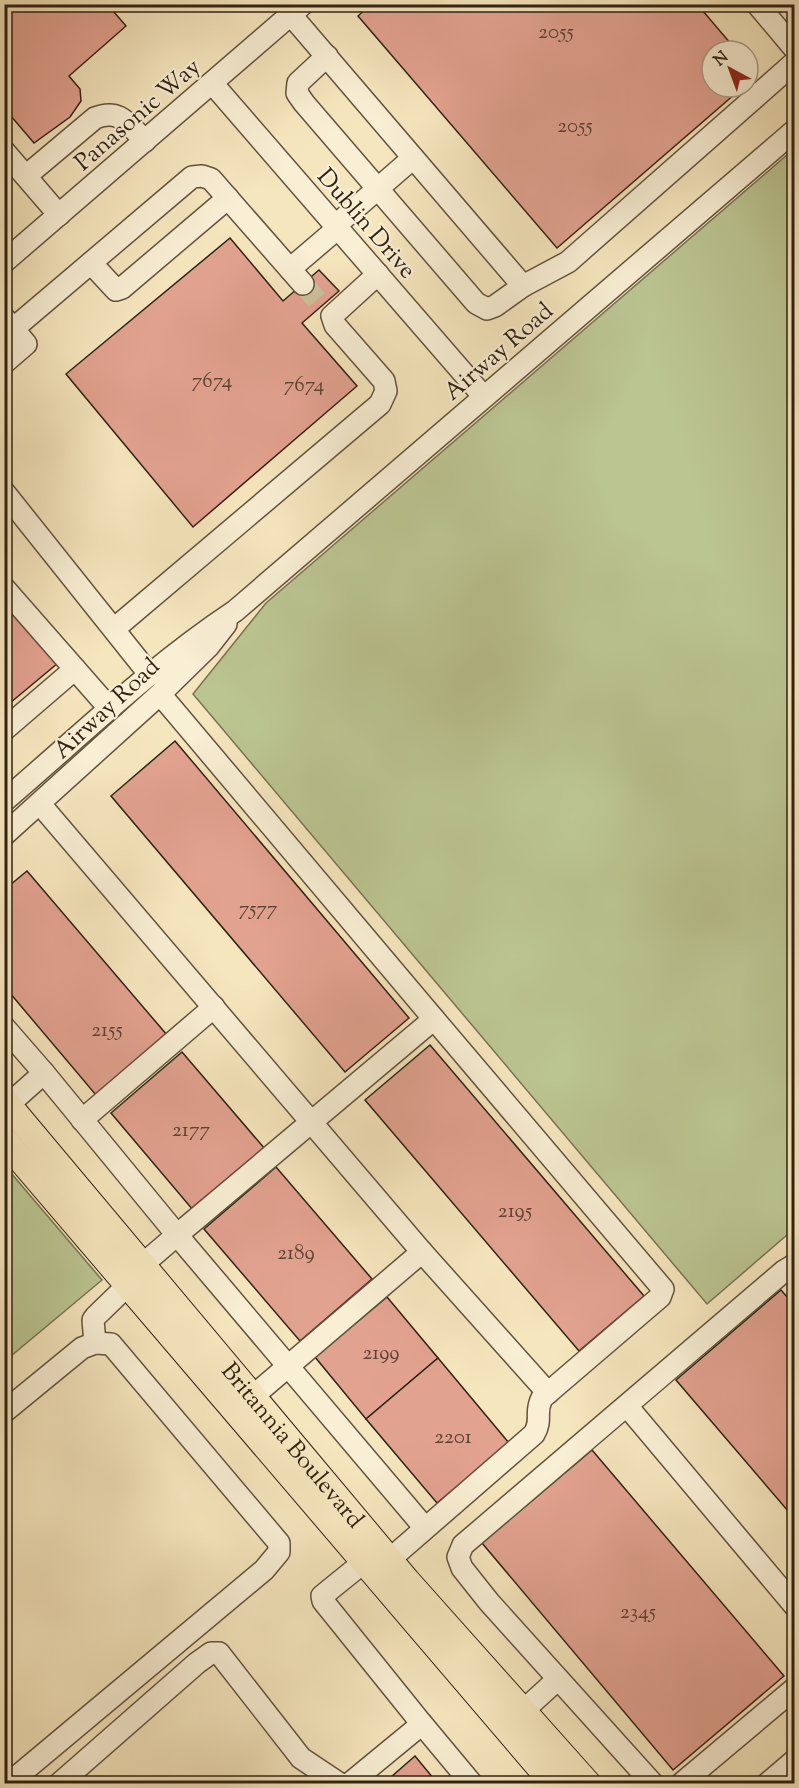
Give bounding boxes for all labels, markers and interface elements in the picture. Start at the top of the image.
house number: 2055 [538,18,574,48]
north arrow [700,39,760,99]
text: N [709,47,734,72]
street label: Panasonic Way [68,51,209,180]
house number: 2055 [557,112,593,142]
street label: Dublin Drive [308,162,423,287]
street label: Airway Road [437,295,562,410]
house number: 7674 [192,367,232,397]
house number: 7674 [284,371,324,401]
street label: Airway Road [46,651,169,768]
house number: 7577 [239,895,278,925]
house number: 2155 [91,1016,123,1046]
house number: 2177 [172,1116,210,1146]
house number: 2195 [498,1197,532,1227]
house number: 2189 [277,1239,315,1269]
house number: 2199 [362,1339,400,1369]
street label: Britannia Boulevard [212,1356,371,1537]
house number: 2201 [434,1423,472,1453]
house number: 2345 [620,1598,656,1628]

